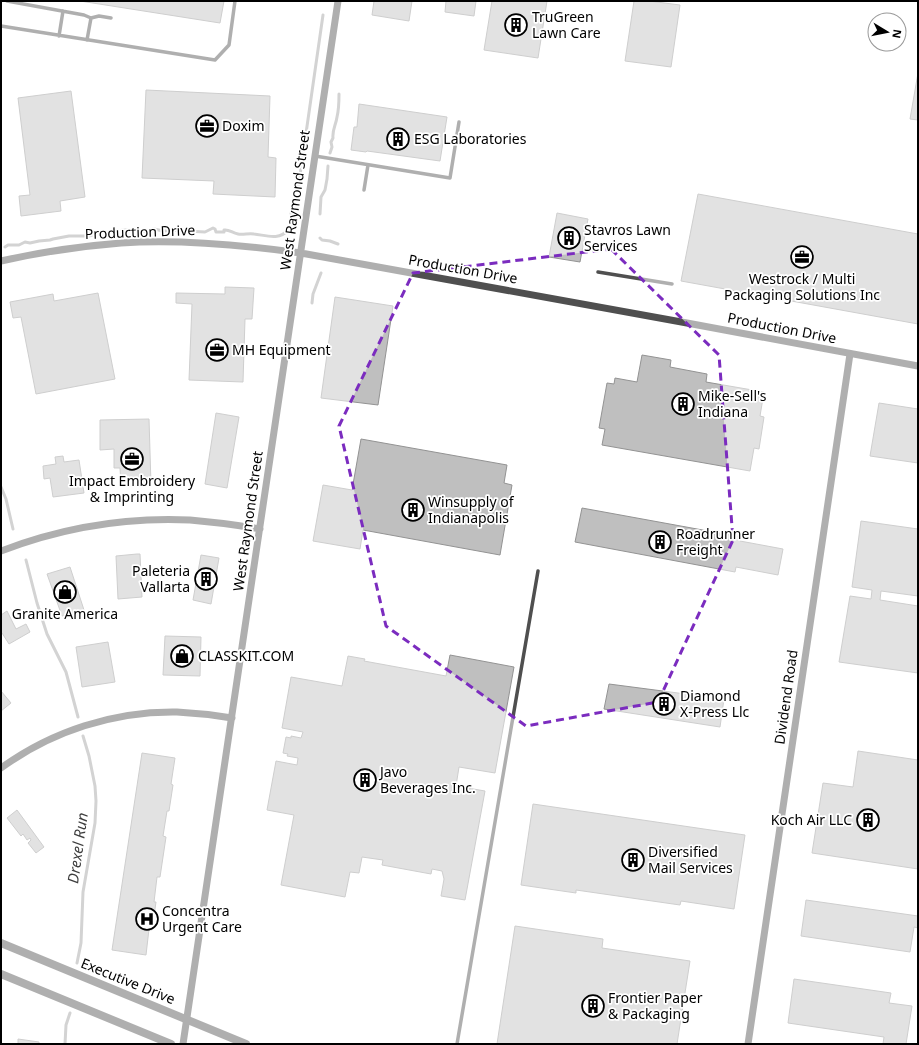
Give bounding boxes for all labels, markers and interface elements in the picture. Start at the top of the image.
place label: TruGreen Lawn Care [532,7,601,42]
building icon: TruGreen Lawn Care [503,12,529,38]
north arrow [867,12,907,52]
text: N [889,28,906,40]
office icon: Doxim [194,113,220,139]
place label: Doxim [222,116,265,135]
building icon: ESG Laboratories [385,126,411,152]
street label: West Raymond Street [275,129,314,271]
place label: ESG Laboratories [414,129,527,148]
street label: Production Drive [84,220,196,243]
place label: Stavros Lawn Services [584,220,671,255]
building icon: Stavros Lawn Services [556,225,582,251]
office icon: Westrock / Multi Packaging Solutions Inc [789,244,815,270]
street label: Production Drive [407,250,519,287]
place label: Westrock / Multi Packaging Solutions Inc [724,269,880,304]
street label: Production Drive [726,308,838,347]
office icon: MH Equipment [204,337,230,363]
place label: MH Equipment [232,340,331,359]
place label: Mike-Sell's Indiana [698,386,767,421]
building icon: Mike-Sell's Indiana [670,391,696,417]
office icon: Impact Embroidery & Imprinting [119,446,145,472]
street label: West Raymond Street [228,450,267,592]
place label: Impact Embroidery & Imprinting [69,471,196,506]
place label: Winsupply of Indianapolis [428,492,515,527]
building icon: Winsupply of Indianapolis [400,497,426,523]
place label: Roadrunner Freight [676,524,755,559]
building icon: Roadrunner Freight [647,529,673,555]
place label: Paleteria Vallarta [132,561,190,596]
building icon: Paleteria Vallarta [193,566,219,592]
shop icon: Granite America [52,579,78,605]
place label: Granite America [12,604,118,623]
shop icon: CLASSKIT.COM [169,643,195,669]
place label: CLASSKIT.COM [198,646,294,665]
street label: Dividend Road [769,648,802,746]
place label: Diamond X-Press Llc [680,686,750,721]
building icon: Diamond X-Press Llc [651,691,677,717]
place label: Javo Beverages Inc. [378,762,476,797]
building icon: Javo Beverages Inc. [352,767,378,793]
building icon: Koch Air LLC [855,807,881,833]
place label: Koch Air LLC [771,810,852,829]
water label: Drexel Run [62,811,92,885]
place label: Diversified Mail Services [648,842,733,877]
building icon: Diversified Mail Services [620,847,646,873]
place label: Concentra Urgent Care [162,901,242,936]
hospital icon: Concentra Urgent Care [134,906,160,932]
street label: Executive Drive [78,953,178,1008]
place label: Frontier Paper & Packaging [608,988,703,1023]
building icon: Frontier Paper & Packaging [580,993,606,1019]

